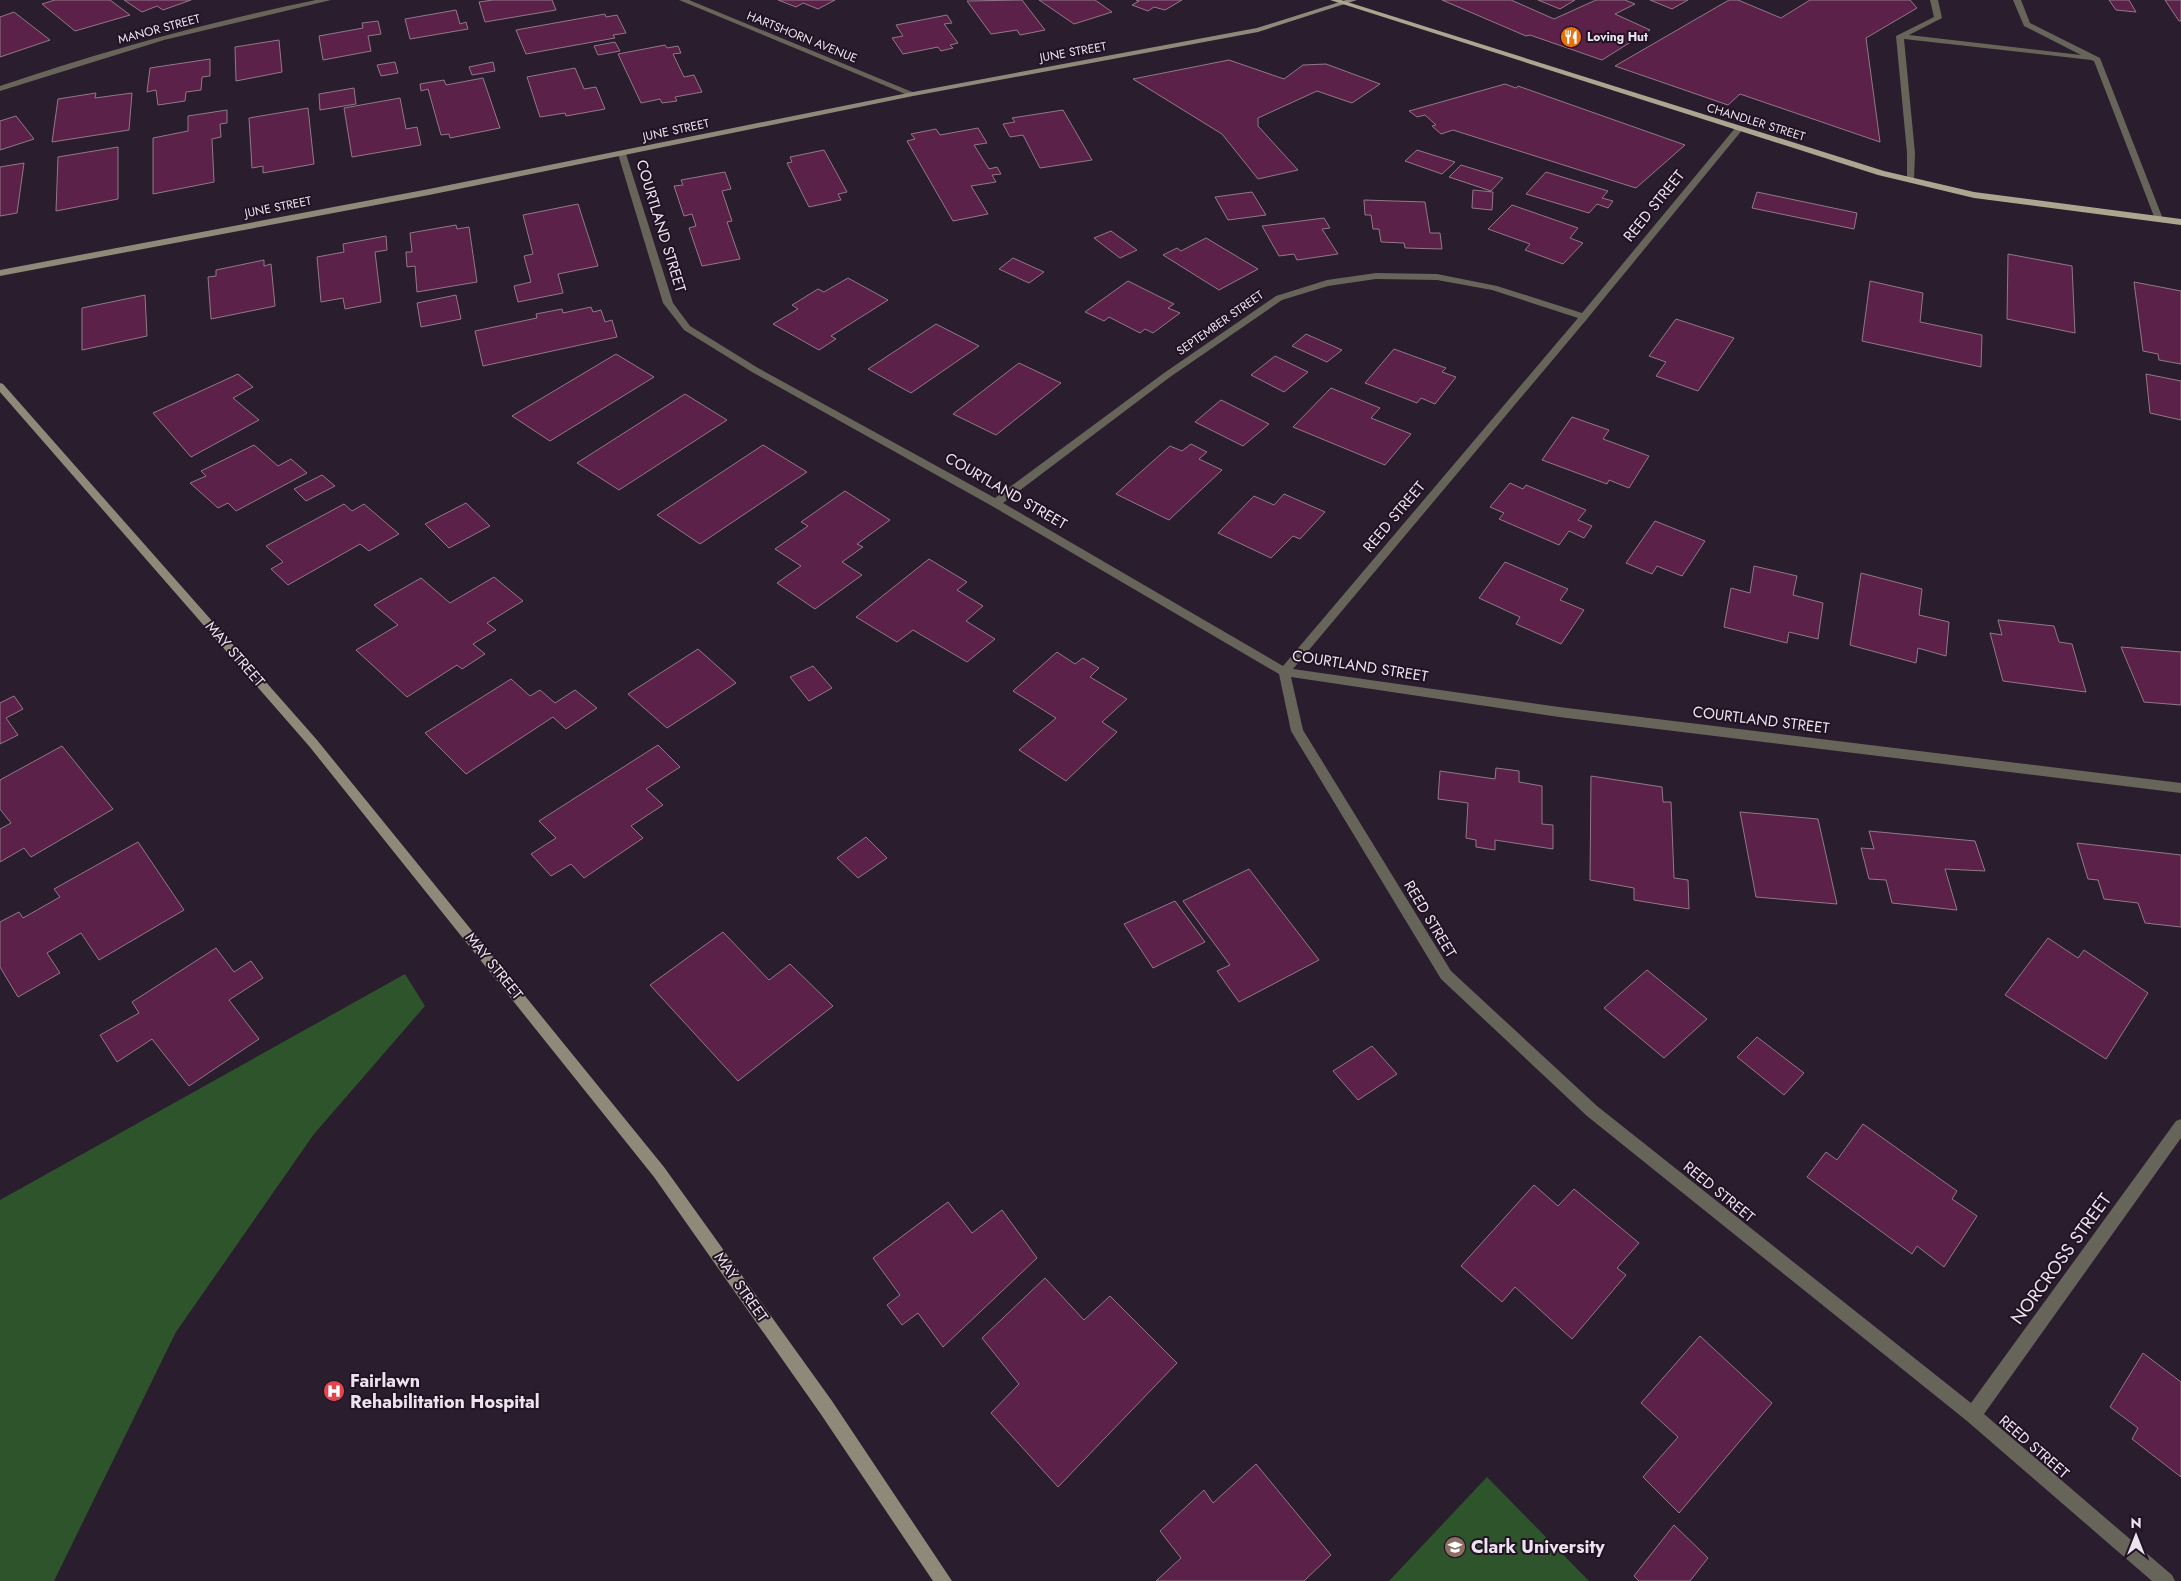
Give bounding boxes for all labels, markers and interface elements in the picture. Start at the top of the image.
street label: HARTSHORN AVENUE [744,7,860,67]
street label: MANOR STREET [116,9,202,49]
restaurant icon: Loving Hut [1559,25,1583,49]
place label: Loving Hut [1587,28,1648,46]
street label: JUNE STREET [1036,37,1108,67]
street label: CHANDLER STREET [1705,98,1808,146]
street label: JUNE STREET [639,114,711,146]
street label: COURTLAND STREET [630,157,692,295]
street label: REED STREET [1618,165,1690,247]
street label: JUNE STREET [241,192,313,223]
street label: SEPTEMBER STREET [1173,286,1268,360]
street label: COURTLAND STREET [941,447,1071,535]
street label: REED STREET [1358,477,1430,557]
street label: MAY STREET [200,616,270,692]
street label: COURTLAND STREET [1290,644,1430,688]
street label: COURTLAND STREET [1691,701,1831,739]
street label: REED STREET [1398,876,1462,962]
street label: MAY STREET [460,928,528,1004]
street label: REED STREET [1678,1156,1760,1228]
street label: NORCROSS STREET [2004,1188,2118,1330]
street label: MAY STREET [709,1248,773,1326]
place label: Fairlawn Rehabilitation Hospital [350,1368,540,1415]
hospital icon: Fairlawn Rehabilitation Hospital [322,1379,346,1403]
street label: REED STREET [1994,1410,2074,1484]
north arrow [2111,1511,2161,1561]
text: N [2130,1513,2142,1533]
place label: Clark University [1471,1534,1605,1560]
school or university icon: Clark University [1443,1535,1467,1559]

